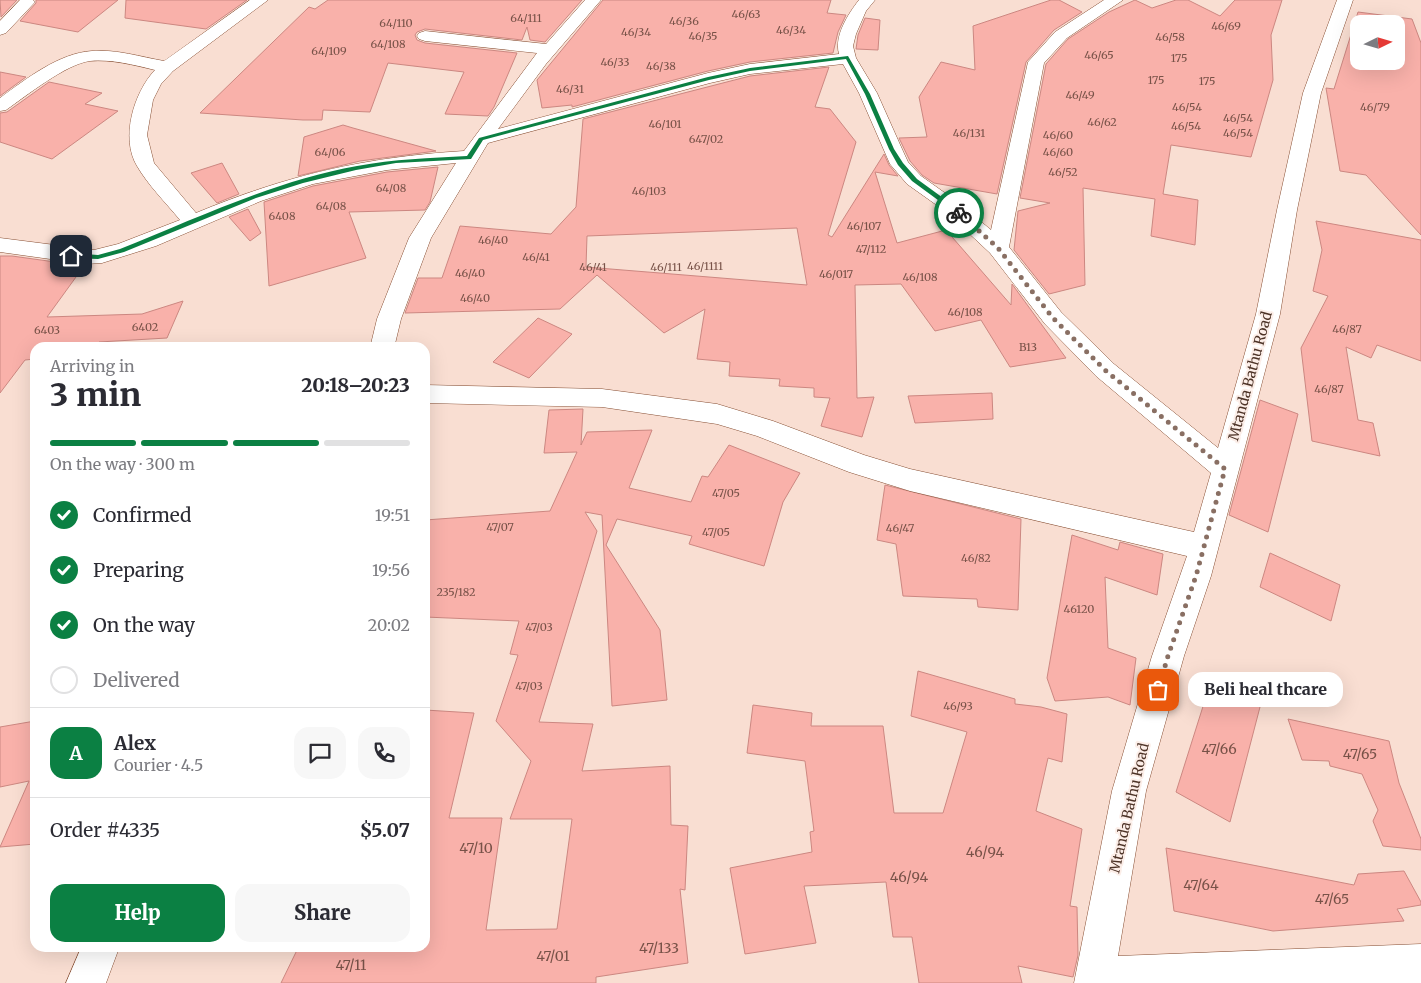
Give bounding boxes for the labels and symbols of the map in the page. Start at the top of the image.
house number: 46/63 [732,7,760,21]
house number: 64/111 [510,11,542,25]
house number: 46/36 [669,14,699,28]
north arrow [1350,15,1405,70]
house number: 64/110 [379,16,413,30]
house number: 46/69 [1211,19,1241,33]
house number: 46/34 [776,23,806,37]
house number: 46/34 [621,25,651,39]
house number: 46/35 [688,29,718,43]
house number: 46/58 [1155,30,1185,44]
house number: 64/108 [370,37,406,51]
house number: 64/109 [311,44,347,58]
house number: 46/65 [1084,48,1114,62]
house number: 175 [1171,51,1187,65]
house number: 46/33 [600,55,630,69]
house number: 46/38 [646,59,676,73]
house number: 175 [1148,73,1164,87]
house number: 175 [1199,74,1215,88]
house number: 46/31 [556,82,584,96]
house number: 46/49 [1065,88,1095,102]
house number: 46/54 [1172,100,1202,114]
house number: 46/79 [1360,100,1390,114]
house number: 46/54 [1223,111,1253,125]
house number: 46/62 [1087,115,1117,129]
house number: 46/101 [648,117,682,131]
house number: 46/54 [1171,119,1201,133]
house number: 46/131 [953,126,985,140]
house number: 46/54 [1223,126,1253,140]
house number: 46/60 [1043,128,1073,142]
house number: 647/02 [689,132,723,146]
house number: 64/06 [315,145,346,159]
house number: 46/60 [1043,145,1073,159]
house number: 46/52 [1048,165,1078,179]
house number: 64/08 [376,181,407,195]
house number: 46/103 [632,184,666,198]
courier [934,188,984,238]
house number: 64/08 [316,199,347,213]
house number: 6408 [269,209,296,223]
house number: 46/107 [847,219,881,233]
house number: 46/40 [478,233,508,247]
pin [50,235,92,277]
house number: 47/112 [856,242,886,256]
house number: 46/41 [522,250,550,264]
house number: 46/1111 [687,259,723,273]
house number: 46/41 [579,260,607,274]
house number: 46/111 [650,260,682,274]
house number: 46/40 [455,266,485,280]
house number: 46/017 [819,267,853,281]
house number: 46/108 [902,270,938,284]
house number: 46/40 [460,291,490,305]
house number: 46/108 [947,305,983,319]
street label: Mtanda Bathu Road [1224,309,1276,442]
house number: 6402 [132,320,158,334]
house number: 46/87 [1332,322,1362,336]
house number: 6403 [34,323,60,337]
house number: B13 [1019,340,1037,354]
house number: 46/87 [1314,382,1344,396]
house number: 47/05 [712,486,740,500]
house number: 47/07 [486,520,514,534]
house number: 46/47 [886,521,914,535]
house number: 47/05 [702,525,730,539]
house number: 46/82 [961,551,991,565]
house number: 235/182 [436,585,476,599]
house number: 46120 [1064,602,1094,616]
house number: 47/03 [525,620,553,634]
pin [1137,669,1179,711]
callout: Beli heal thcare [1188,672,1343,708]
house number: 47/03 [515,679,543,693]
house number: 46/93 [943,699,973,713]
house number: 47/66 [1201,740,1237,758]
street label: Mtanda Bathu Road [1105,741,1153,875]
house number: 47/65 [1343,745,1377,763]
house number: 47/10 [459,839,493,857]
house number: 46/94 [966,843,1005,861]
house number: 46/94 [890,868,929,886]
house number: 47/64 [1183,876,1219,894]
house number: 47/65 [1315,890,1349,908]
house number: 47/133 [639,939,679,957]
house number: 47/01 [536,947,570,965]
house number: 47/11 [336,956,366,974]

